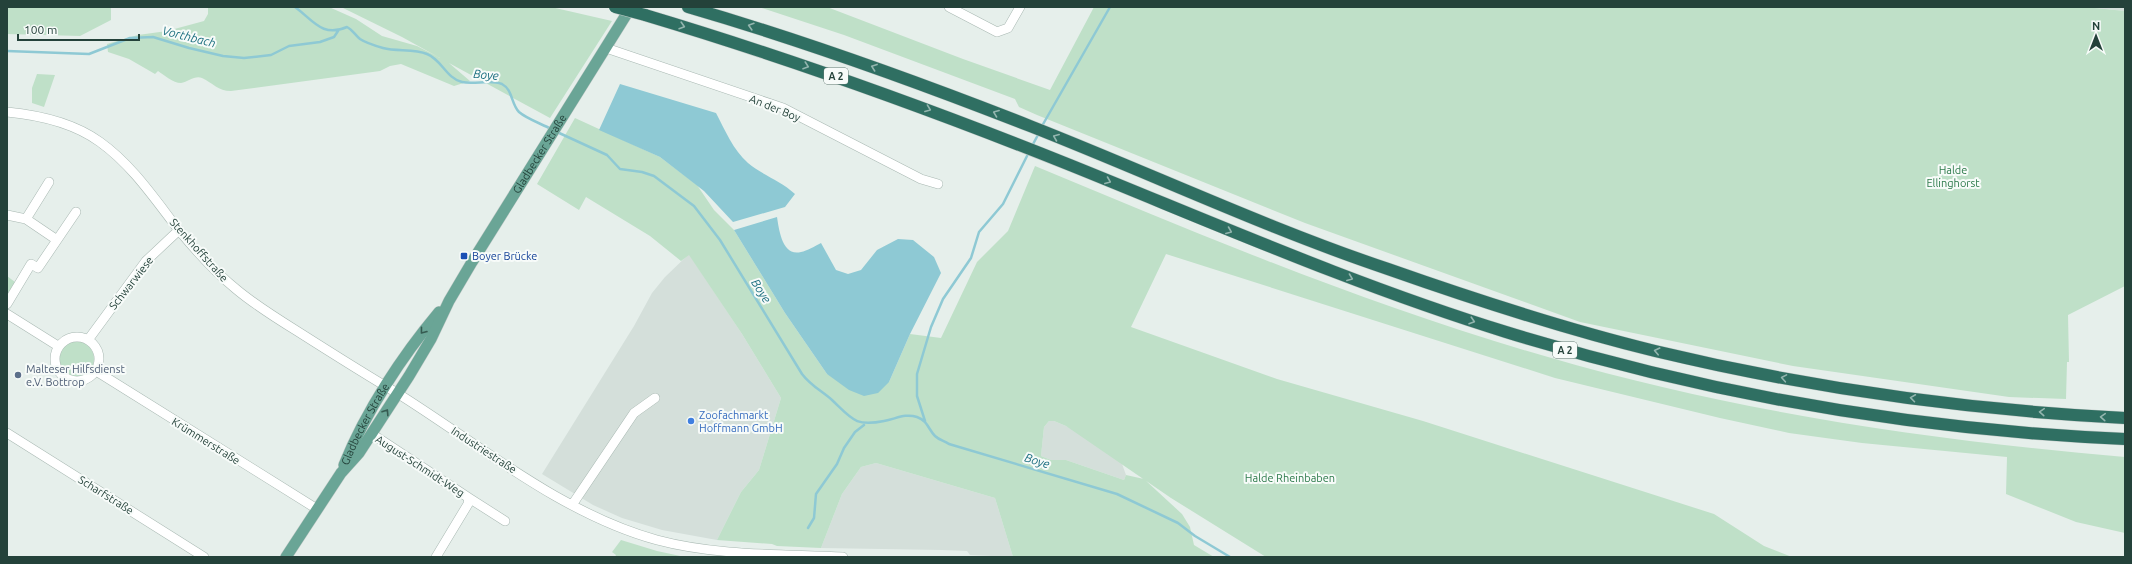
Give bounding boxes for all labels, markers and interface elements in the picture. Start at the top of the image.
scale bar [18,16,139,42]
north arrow [2076,16,2116,56]
text: N [2092,20,2100,32]
one-way arrow [678,21,685,30]
one-way arrow [748,22,754,30]
text: 100 m [24,23,57,36]
water label: Vorthbach [161,24,217,49]
one-way arrow [802,61,809,69]
one-way arrow [871,63,878,72]
water label: Boye [473,67,499,82]
road number: A 2 [824,68,848,84]
street label: An der Boy [748,92,803,124]
one-way arrow [925,105,932,113]
one-way arrow [992,110,999,118]
street label: Gladbecker Straße [510,112,569,195]
one-way arrow [1053,134,1061,142]
park label: Halde Ellinghorst [1926,164,1980,189]
one-way arrow [1104,176,1112,184]
street label: Stenkhoffstraße [168,216,230,284]
one-way arrow [1225,226,1232,234]
place label: Boyer Brücke [472,250,537,262]
marker: Boyer Brücke [459,251,469,261]
street label: Schwarwiese [107,254,155,312]
one-way arrow [1346,273,1353,281]
water label: Boye [749,276,774,305]
one-way arrow [1469,316,1476,325]
one-way arrow [421,326,428,333]
road number: A 2 [1553,342,1577,358]
one-way arrow [1654,348,1660,356]
place label: Malteser Hilfsdienst e.V. Bottrop [26,363,125,388]
marker: Malteser Hilfsdienst e.V. Bottrop [13,370,23,380]
one-way arrow [1781,375,1787,383]
street label: Gladbecker Straße [339,381,391,467]
one-way arrow [1910,394,1916,403]
one-way arrow [2039,408,2045,417]
one-way arrow [381,409,388,416]
place label: Zoofachmarkt Hoffmann GmbH [699,409,783,434]
one-way arrow [2100,412,2106,421]
street label: Krümmerstraße [170,415,242,467]
marker: Zoofachmarkt Hoffmann GmbH [686,416,696,426]
street label: Industriestraße [449,424,519,476]
street label: August-Schmidt-Weg [373,433,467,499]
water label: Boye [1023,451,1051,470]
park label: Halde Rheinbaben [1245,472,1335,484]
street label: Scharfstraße [76,473,136,517]

